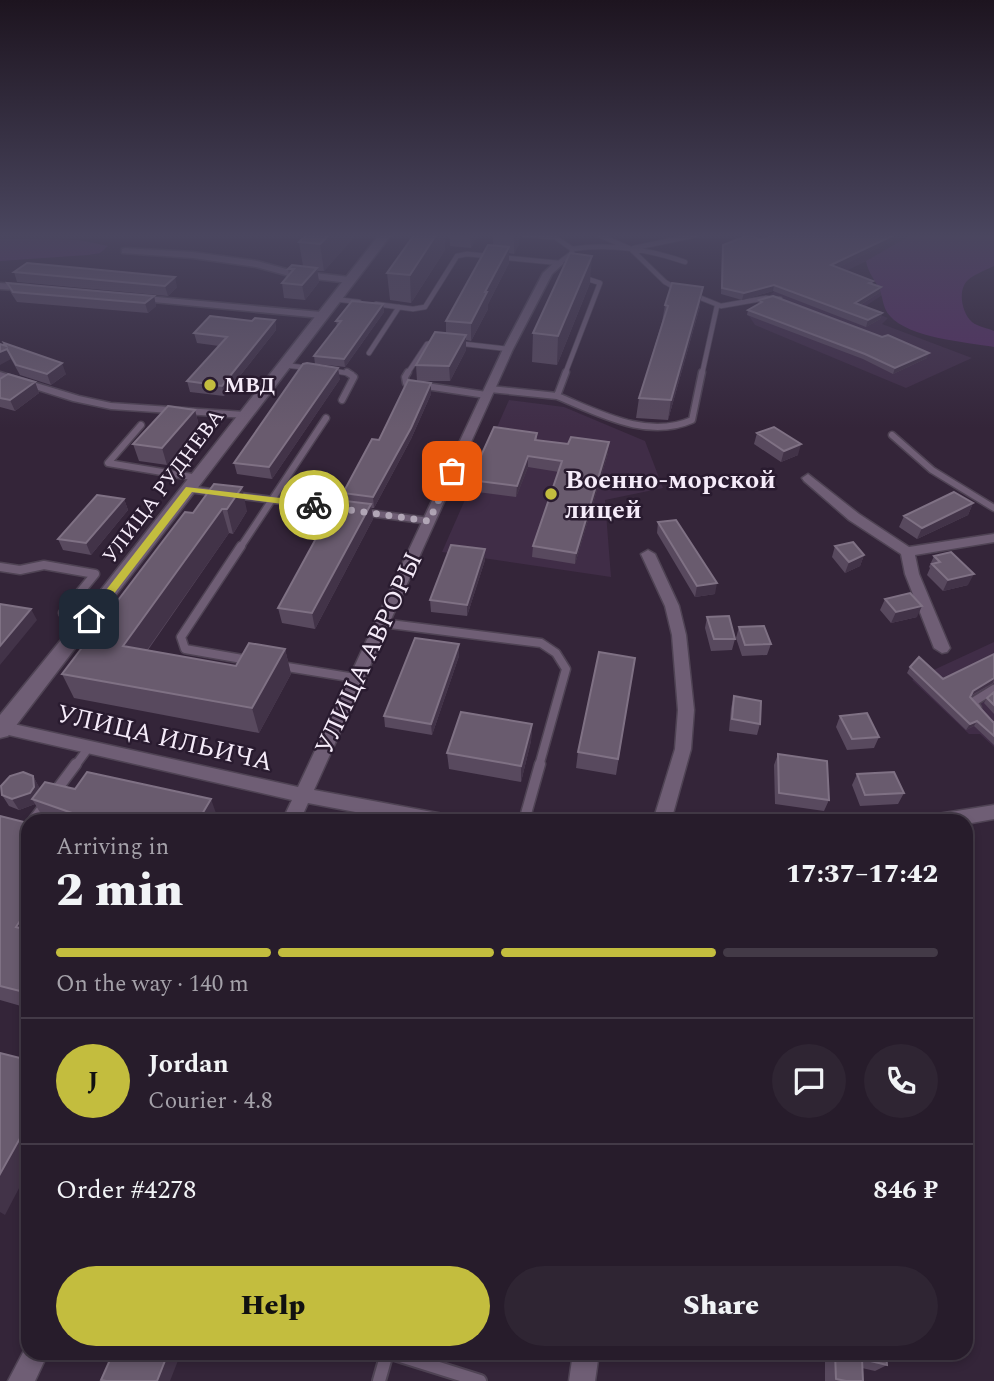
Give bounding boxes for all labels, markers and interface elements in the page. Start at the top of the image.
place label: МВД [224,370,275,402]
marker: МВД [202,377,218,393]
street label: УЛИЦА РУДНЕВА [95,402,233,571]
pin [422,441,482,501]
icon: bag [433,452,471,490]
place label: Военно-морской лицей [565,460,776,530]
courier [279,470,349,540]
icon: bike [295,486,333,524]
marker: Военно-морской лицей [543,486,559,502]
street label: УЛИЦА АВРОРЫ [304,545,433,761]
pin [59,589,119,649]
icon: home [70,600,108,638]
street label: УЛИЦА ИЛЬИЧА [53,694,277,782]
text: Arriving in [56,830,169,865]
text: 17:37–17:42 [786,854,938,894]
text: 2 min [56,856,183,926]
text: On the way · 140 m [56,967,249,1002]
text: Jordan [148,1044,229,1084]
button: chat [772,1044,846,1118]
button: phone [864,1044,938,1118]
text: J [87,1061,99,1101]
text: Courier · 4.8 [148,1084,273,1119]
text: Order #4278 [56,1170,196,1210]
text: 846 ₽ [873,1170,938,1210]
button: Help [56,1266,490,1346]
button: Share [504,1266,938,1346]

